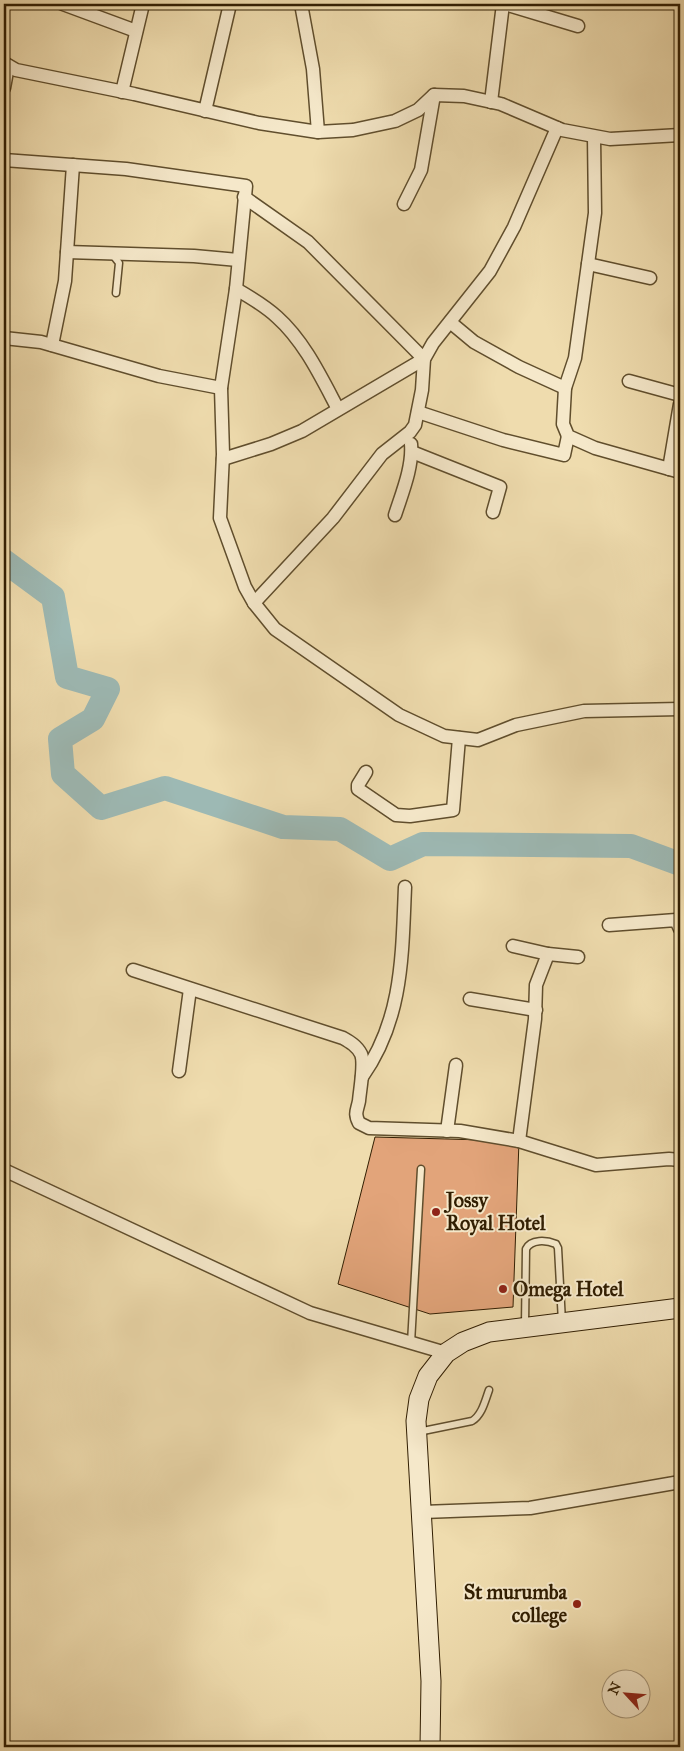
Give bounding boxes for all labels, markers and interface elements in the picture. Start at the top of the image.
place label: Jossy Royal Hotel [443,1188,546,1236]
marker: Jossy Royal Hotel [430,1206,442,1218]
place label: Omega Hotel [513,1277,624,1302]
marker: Omega Hotel [497,1283,509,1295]
place label: St murumba college [464,1580,568,1628]
marker: St murumba college [571,1598,583,1610]
north arrow [602,1668,652,1718]
text: N [605,1679,625,1698]

